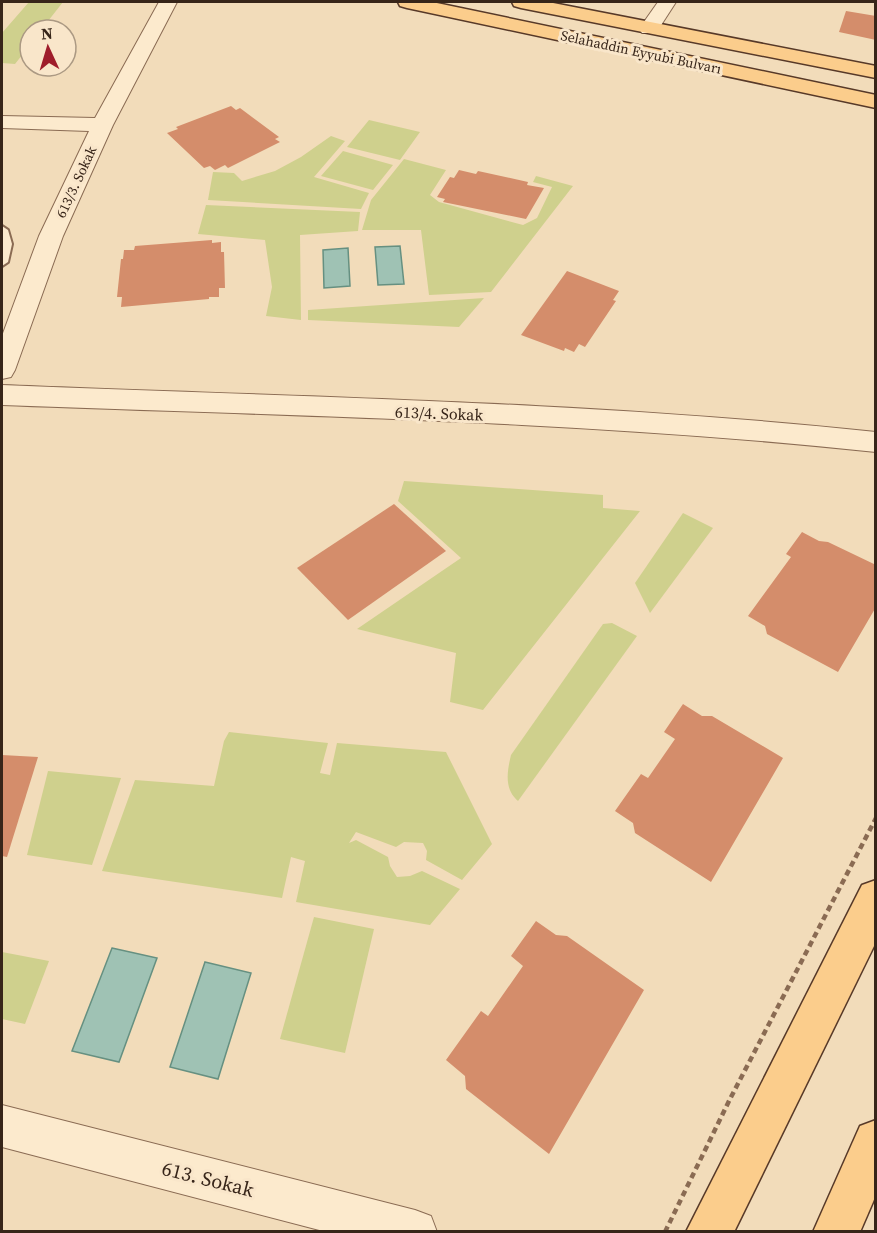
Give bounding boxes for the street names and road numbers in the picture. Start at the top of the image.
street label: Selahaddin Eyyubi Bulvarı [559,25,723,79]
street label: 613/3. Sokak [51,142,102,221]
street label: 613/4. Sokak [395,400,484,426]
street label: 613. Sokak [159,1154,257,1204]

